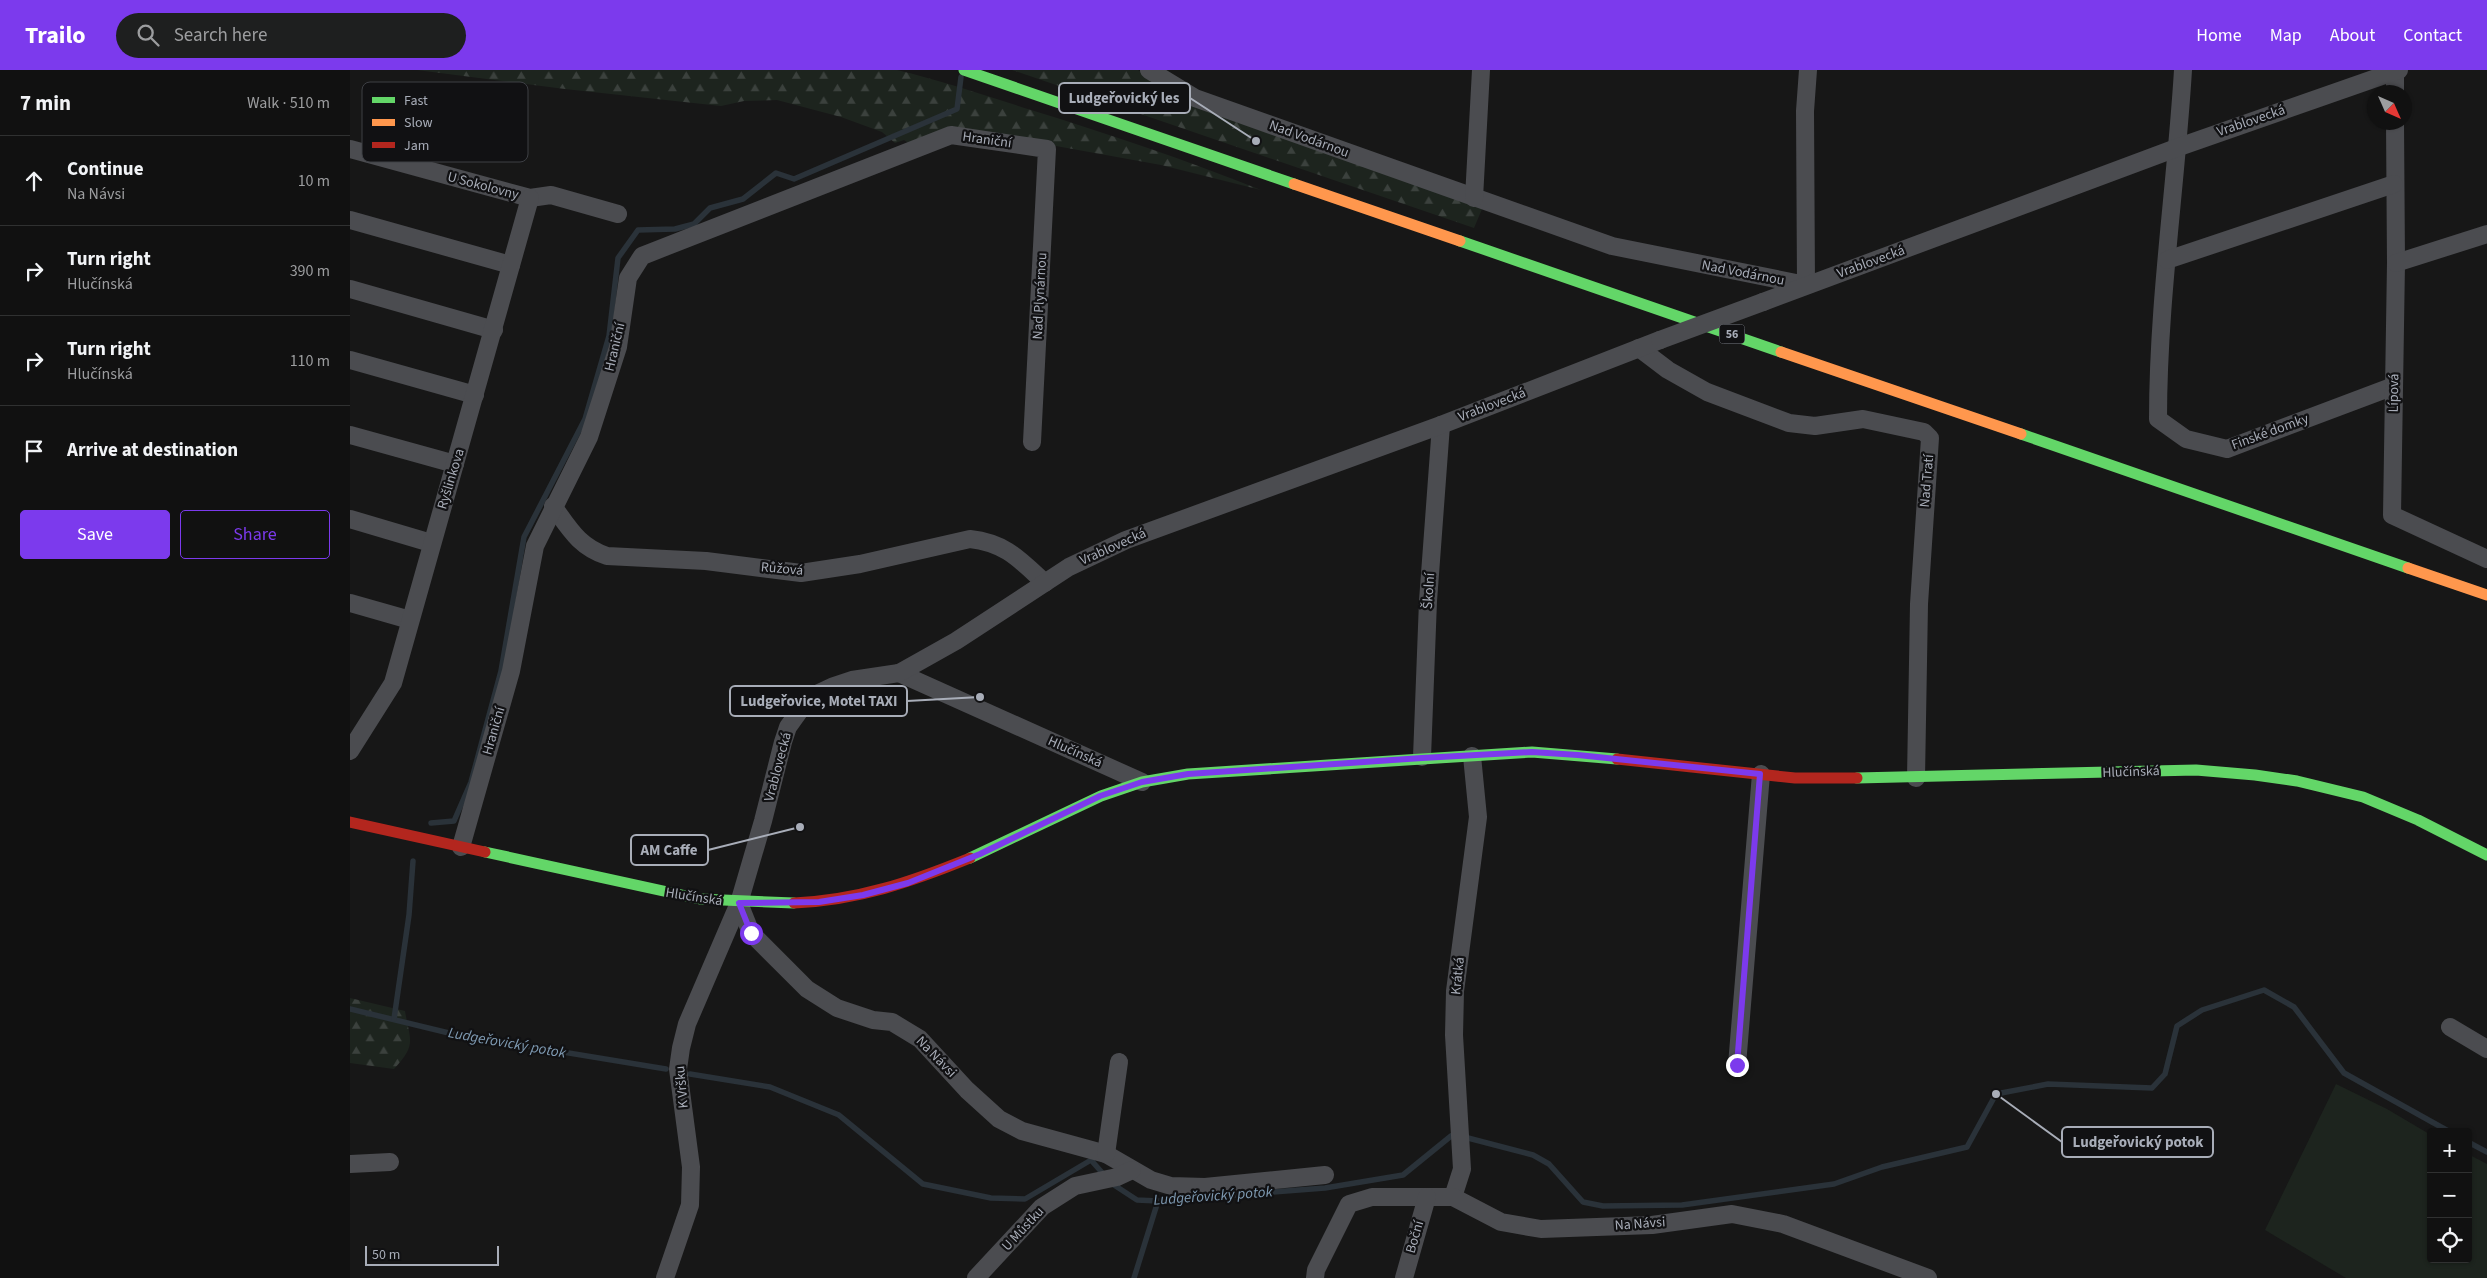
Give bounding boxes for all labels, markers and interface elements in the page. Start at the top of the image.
search box [116,13,466,58]
text: Trailo [25,18,86,53]
icon: search [134,21,162,49]
text: Search here [174,22,267,49]
text: Home [2196,23,2242,48]
text: Map [2270,23,2302,48]
text: About [2330,23,2375,48]
text: Contact [2403,23,2462,48]
legend [362,82,528,162]
callout: Ludgeřovický les [1059,83,1190,113]
north arrow [2367,85,2412,130]
text: 7 min [20,88,71,118]
text: Ludgeřovický les [1068,88,1180,109]
text: Fast [404,91,428,111]
text: Walk · 510 m [247,92,330,114]
street label: Vrablovecká [2214,100,2288,142]
text: Slow [404,113,433,133]
street label: Nad Vodárnou [1266,115,1352,163]
street label: Hraniční [961,127,1013,153]
text: Jam [404,136,429,156]
text: Continue [67,156,144,183]
icon: ahead [20,167,48,195]
street label: U Sokolovny [445,167,521,205]
text: 10 m [298,170,330,192]
text: Na Návsi [67,183,125,205]
street label: Vrablovecká [1834,240,1908,284]
text: Turn right [67,246,151,273]
street label: Nad Plynárnou [1028,252,1052,340]
street label: Nad Vodárnou [1700,255,1786,291]
icon: right [20,257,48,285]
text: 390 m [290,260,330,282]
text: Hlučínská [67,273,133,295]
street label: Hraniční [600,320,630,373]
road number: 56 [1720,324,1744,344]
text: Turn right [67,336,151,363]
icon: right [20,347,48,375]
text: 110 m [290,350,330,372]
text: Hlučínská [67,363,133,385]
street label: Lípová [2384,373,2404,413]
street label: Vrablovecká [1455,383,1529,427]
street label: Finské domky [2229,409,2312,455]
icon: arrive [20,437,48,465]
text: Arrive at destination [67,437,238,464]
street label: Ryšlinkova [432,446,470,512]
street label: Nad Tratí [1915,453,1939,508]
button: Save [20,510,170,559]
button: Share [180,510,330,559]
street label: Vrablovecká [1076,523,1150,571]
street label: Růžová [760,557,804,581]
street label: Školní [1418,572,1440,610]
callout: Ludgeřovice, Motel TAXI [730,686,907,716]
text: Ludgeřovice, Motel TAXI [740,691,898,712]
street label: Hraniční [478,704,511,757]
street label: Vrablovecká [759,730,797,804]
street label: Hlučínská [1045,731,1105,773]
street label: Hlučínská [2102,761,2160,783]
callout: AM Caffe [631,835,708,865]
text: AM Caffe [639,840,698,861]
street label: Hlučínská [664,883,724,911]
route start [740,922,763,945]
street label: Krátká [1446,956,1470,996]
water label: Ludgeřovický potok [446,1022,568,1064]
street label: Na Návsi [911,1032,961,1082]
route end [1726,1054,1749,1077]
street label: K Vršku [670,1065,694,1109]
callout: Ludgeřovický potok [2062,1127,2213,1157]
map controls [2427,1128,2472,1263]
button: + [2427,1128,2472,1173]
text: Ludgeřovický potok [2073,1132,2204,1153]
button: − [2427,1173,2472,1218]
water label: Ludgeřovický potok [1153,1181,1274,1211]
street label: U Můstku [997,1202,1049,1256]
street label: Na Návsi [1614,1212,1666,1236]
street label: Boční [1401,1218,1429,1256]
button: locate [2427,1218,2472,1263]
scale bar [365,1243,499,1266]
text: 50 m [372,1245,400,1265]

